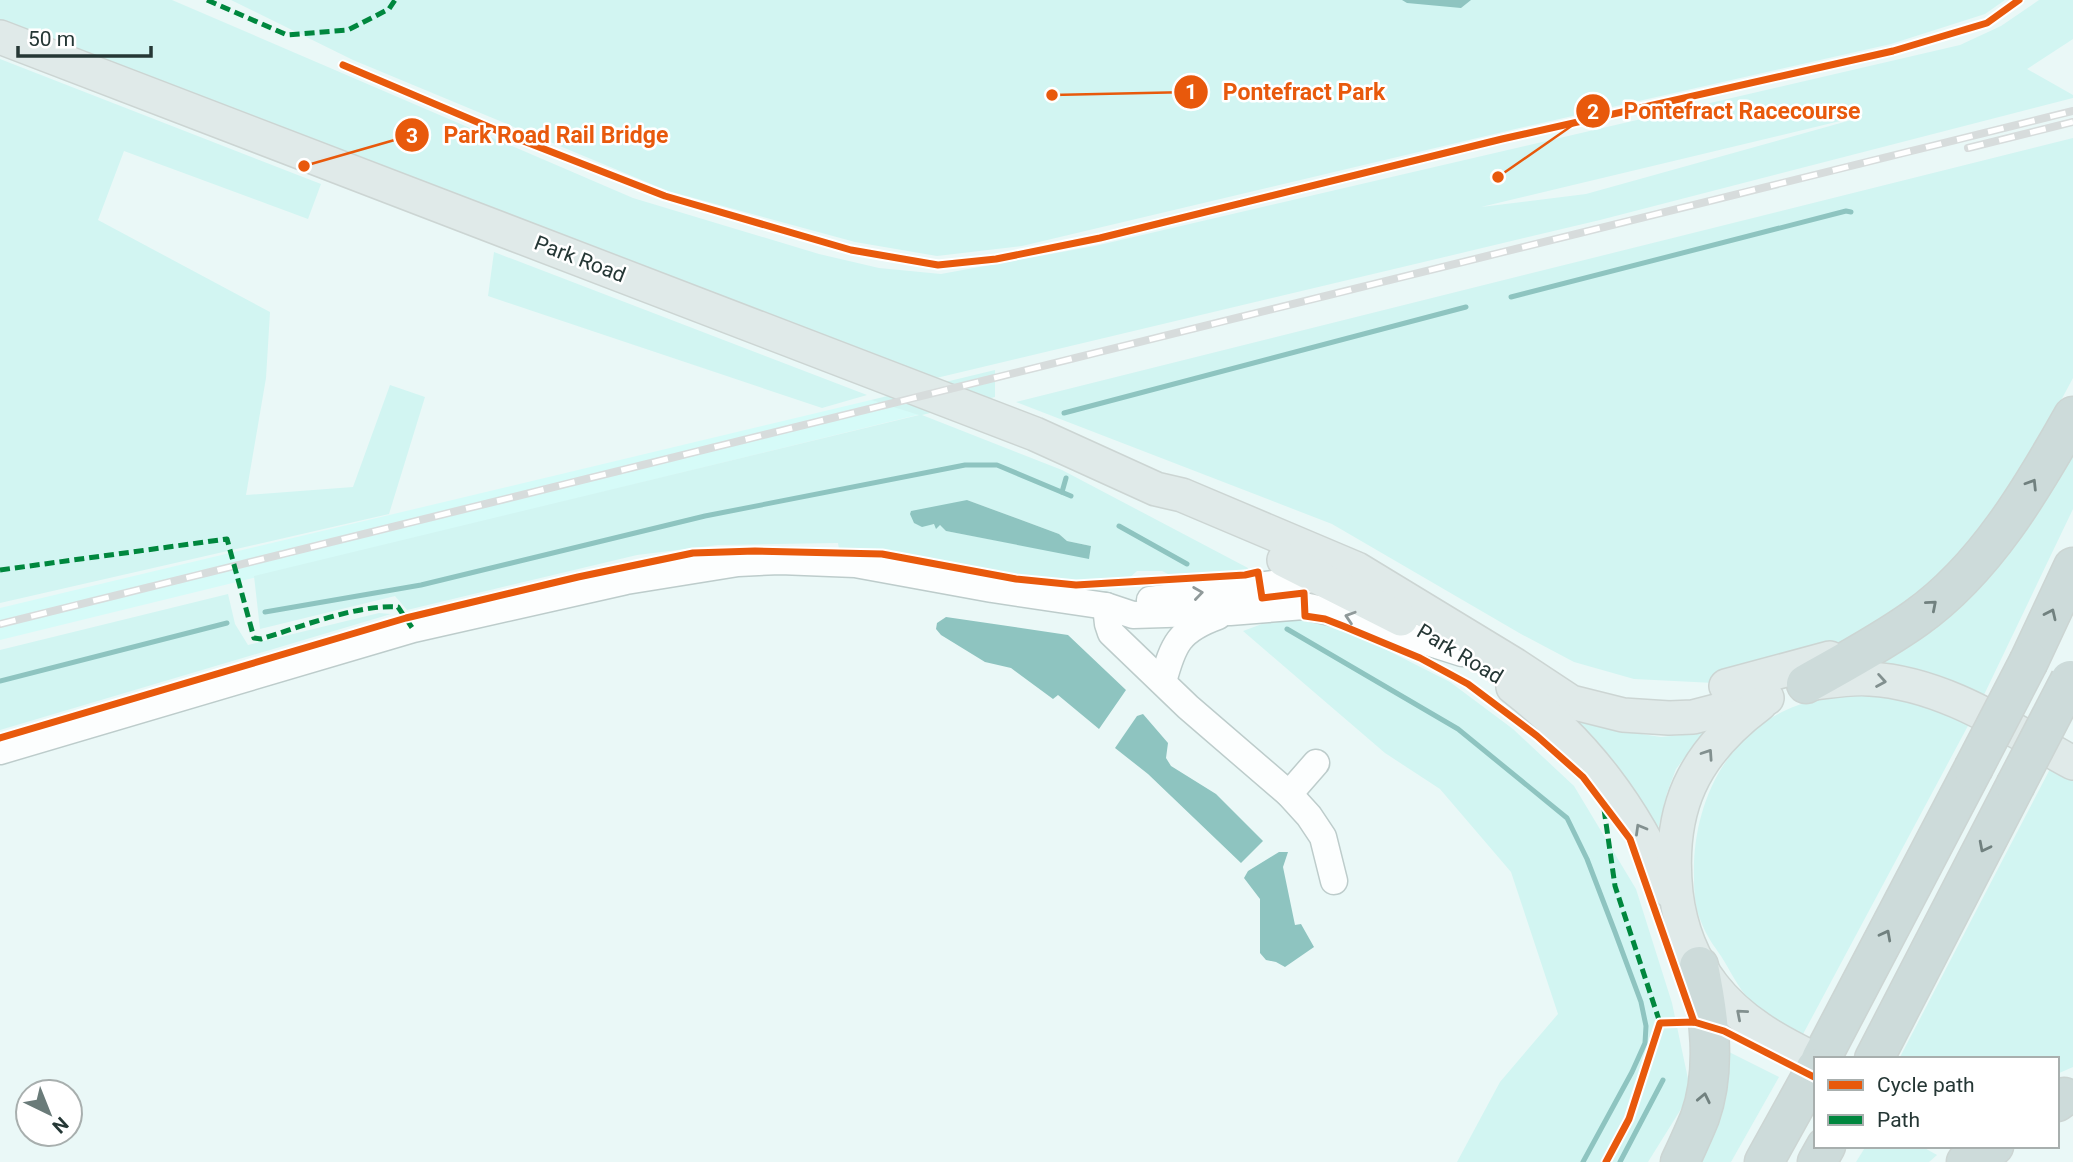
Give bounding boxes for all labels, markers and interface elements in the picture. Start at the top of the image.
scale bar [18,14,150,58]
text: 50 m [28,27,75,51]
callout: Pontefract Park [1174,70,1399,114]
text: Pontefract Park [1223,79,1386,106]
text: 1 [1185,80,1197,104]
callout: Pontefract Racecourse [1575,89,1875,133]
text: Pontefract Racecourse [1624,98,1860,125]
text: 2 [1587,100,1599,124]
callout: Park Road Rail Bridge [395,113,682,157]
text: Park Road Rail Bridge [444,122,668,149]
text: 3 [406,124,418,148]
street label: Park Road [531,231,629,287]
one-way arrow [2023,478,2036,491]
one-way arrow [1192,586,1204,601]
one-way arrow [1924,601,1937,613]
one-way arrow [2043,609,2057,621]
one-way arrow [1344,611,1356,626]
street label: Park Road [1413,619,1507,689]
one-way arrow [1876,673,1887,688]
one-way arrow [1700,749,1713,762]
one-way arrow [1635,823,1648,836]
one-way arrow [1978,840,1992,852]
one-way arrow [1878,930,1892,942]
one-way arrow [1736,1010,1749,1022]
legend [1814,1057,2059,1148]
text: Cycle path [1877,1073,1975,1097]
north arrow [14,1078,84,1148]
one-way arrow [1695,1092,1710,1104]
text: Path [1877,1108,1920,1132]
text: N [48,1112,73,1138]

